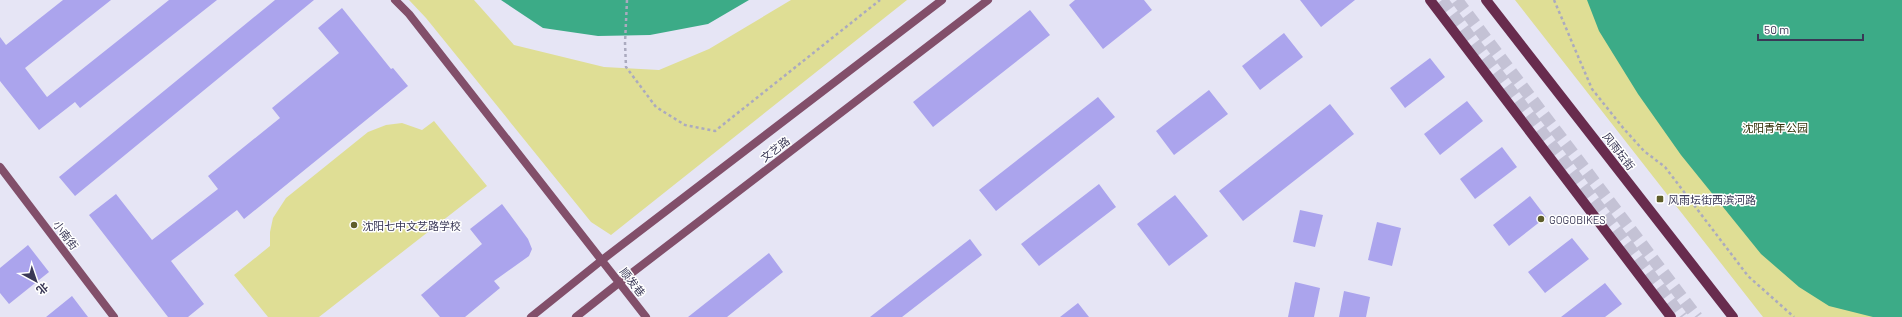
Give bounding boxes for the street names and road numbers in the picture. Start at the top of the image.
street label: 风雨坛街 [1600,130,1638,172]
street label: 文艺路 [758,134,792,164]
street label: 小南街 [51,218,81,252]
street label: 顺发巷 [618,265,648,299]

